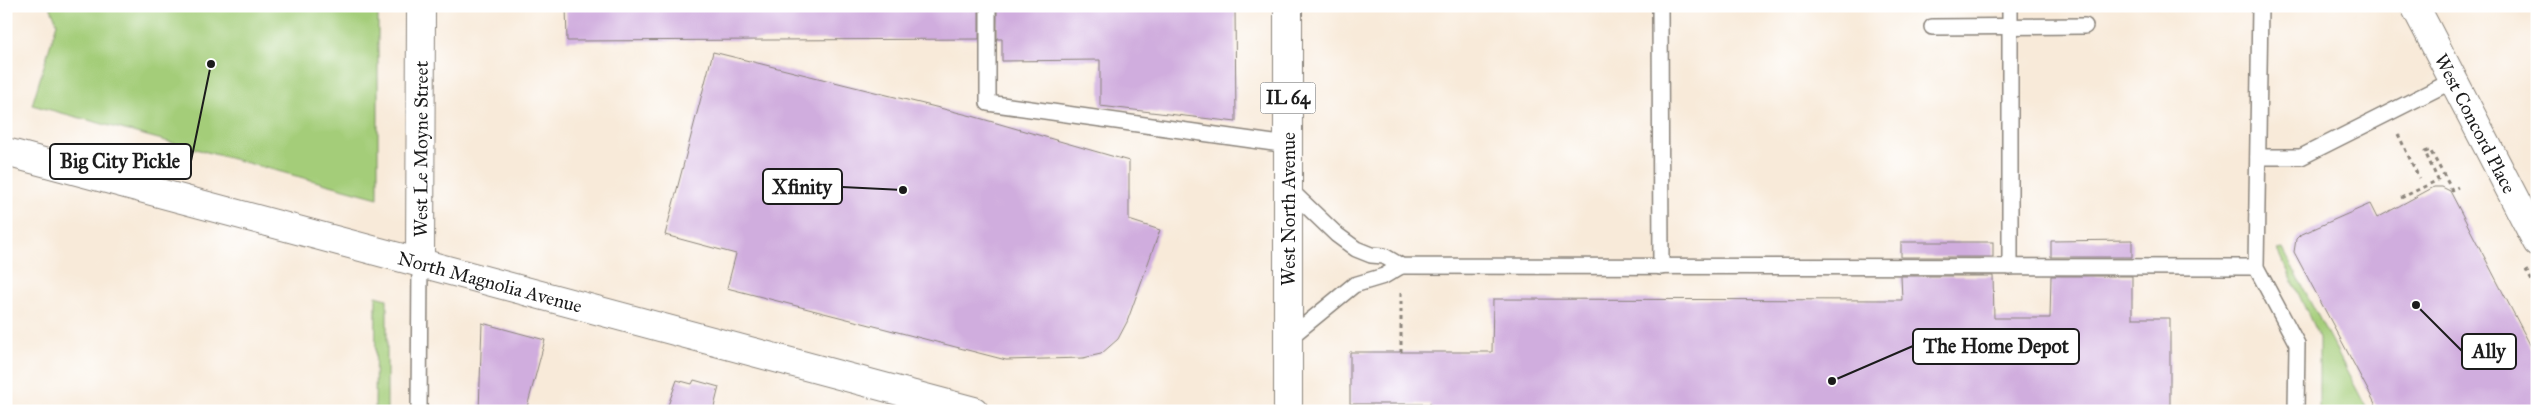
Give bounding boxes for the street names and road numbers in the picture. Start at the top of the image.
street label: West Concord Place [2430,50,2521,197]
street label: West Le Moyne Street [409,60,433,237]
road number: IL 64 [1260,82,1316,114]
street label: West North Avenue [1277,132,1300,286]
street label: North Magnolia Avenue [395,246,585,318]

